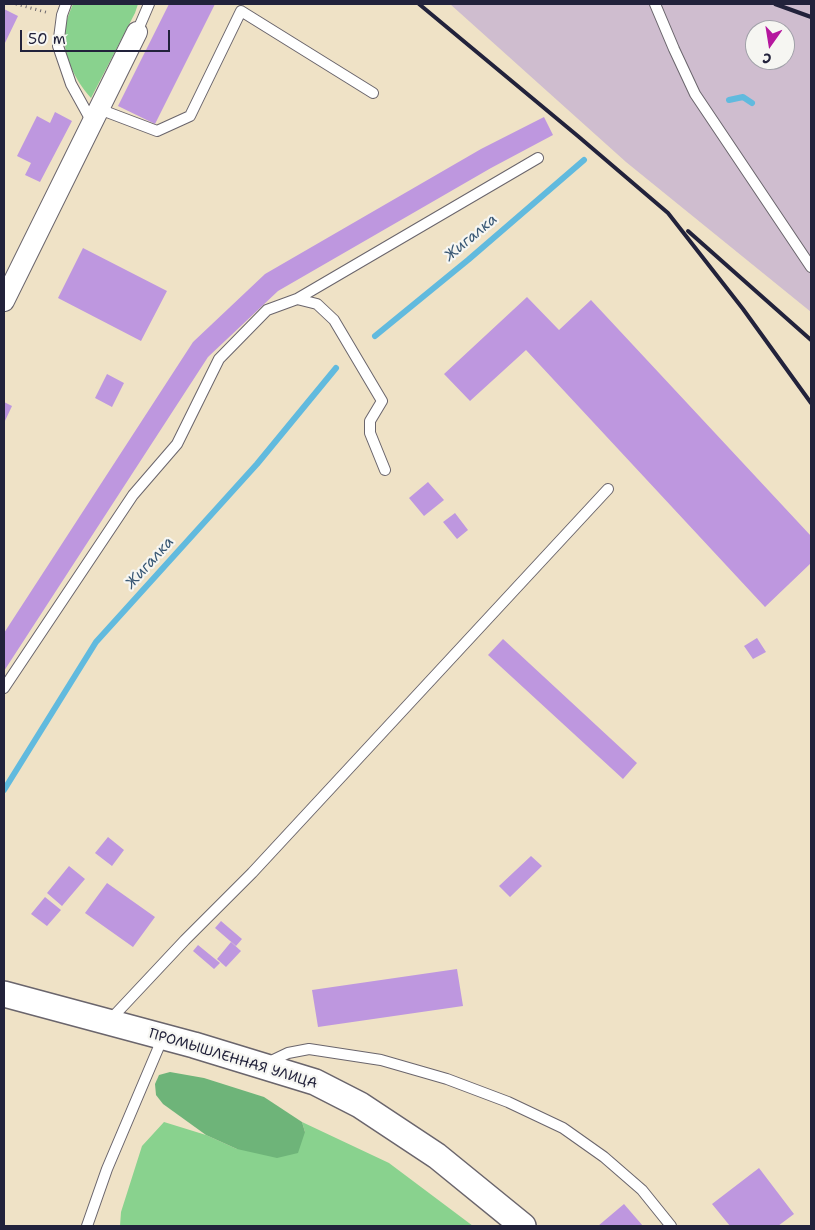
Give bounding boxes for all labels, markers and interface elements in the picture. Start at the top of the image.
scale bar [22,20,172,52]
north arrow [745,20,795,70]
text: 50 m [28,29,66,49]
text: С [761,49,773,68]
water label: Жигалка [441,211,501,265]
water label: Жигалка [122,533,178,593]
street label: ПРОМЫШЛЕННАЯ УЛИЦА [147,1025,319,1093]

